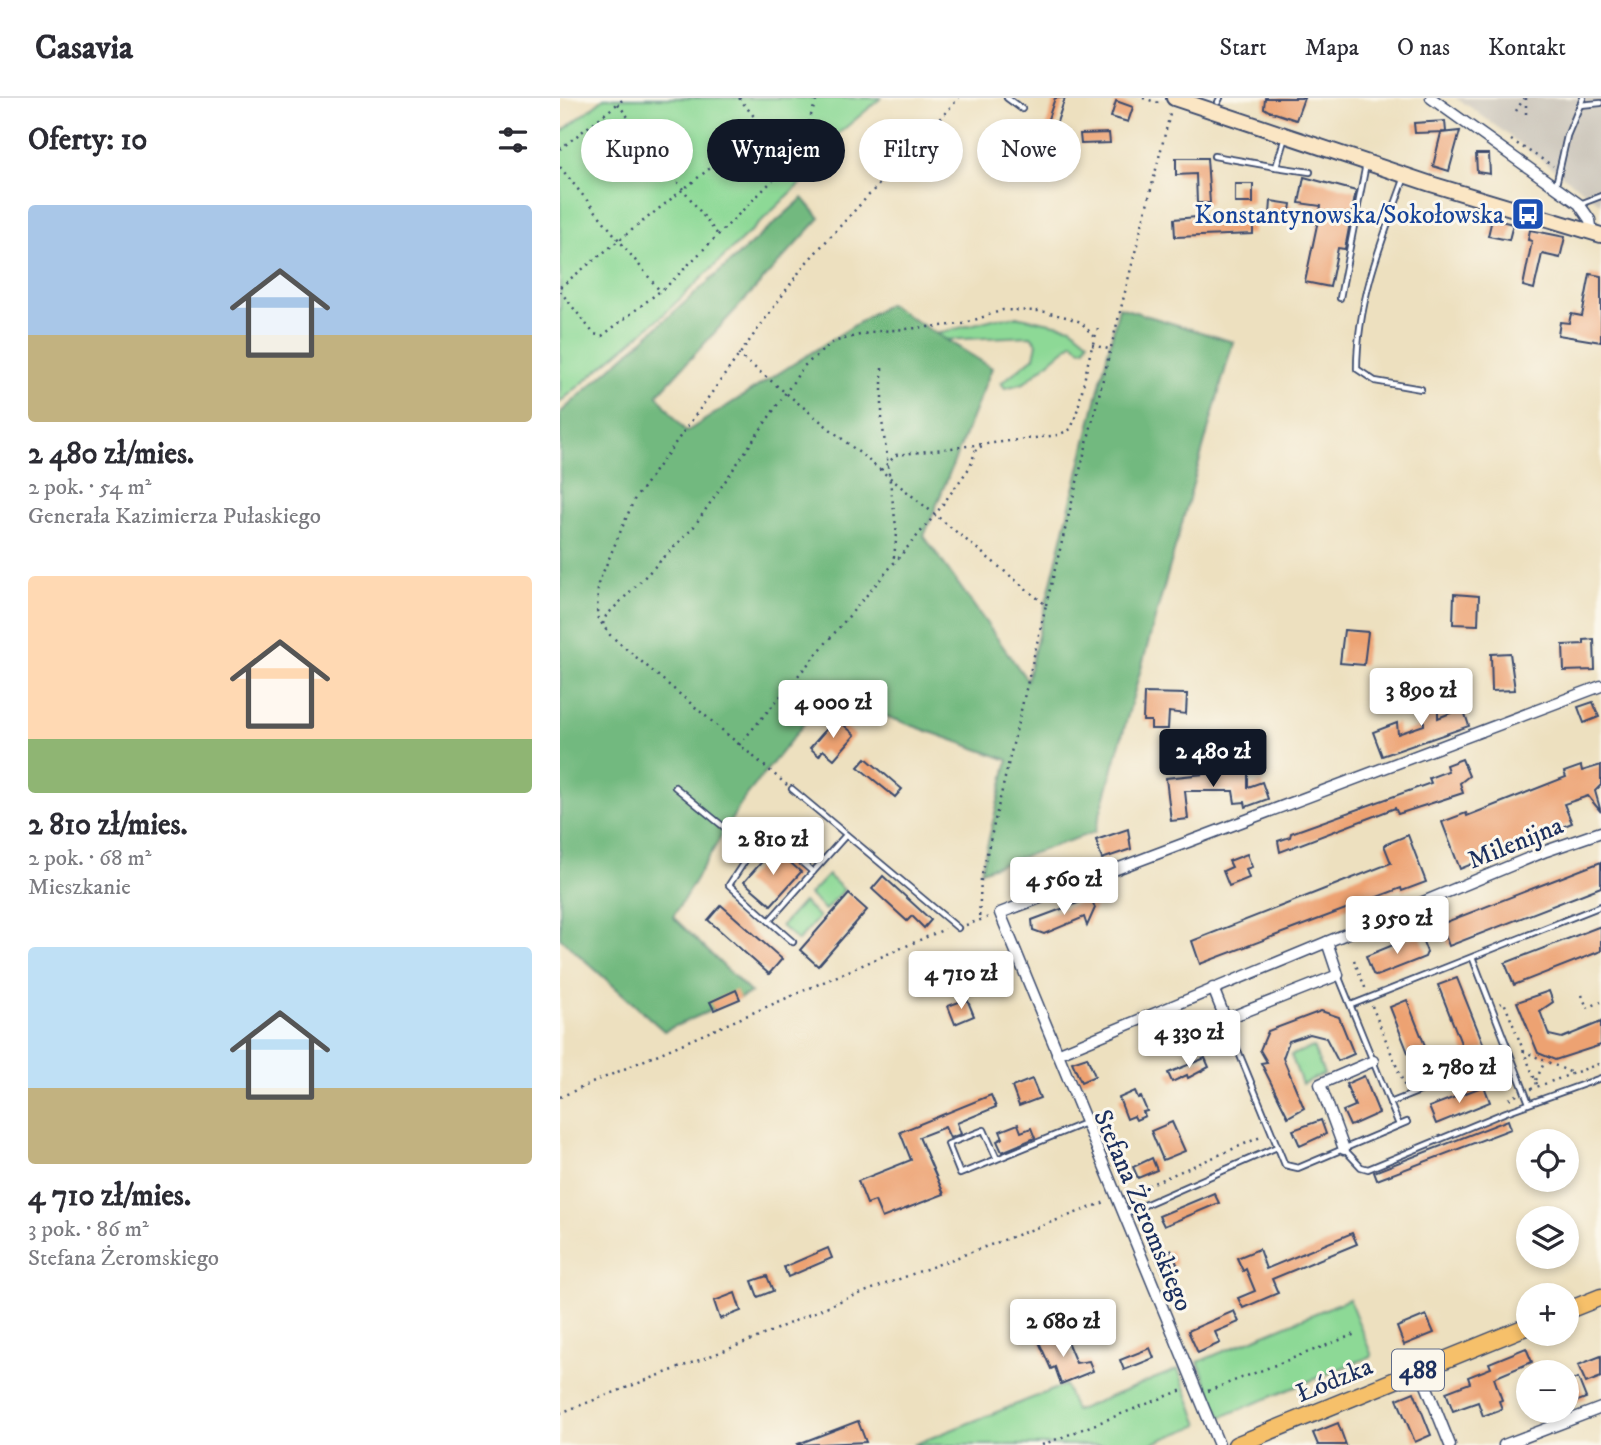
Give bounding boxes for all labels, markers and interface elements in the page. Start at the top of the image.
text: Casavia [35,28,133,69]
text: Start [1220,33,1267,63]
text: Mapa [1305,33,1359,63]
text: O nas [1397,33,1450,63]
text: Kontakt [1488,33,1566,63]
chip: Kupno [581,119,693,182]
chip: Wynajem [707,119,845,182]
chip: Filtry [859,119,963,182]
chip: Nowe [977,119,1081,182]
icon: filters [494,121,532,159]
text: Oferty: 10 [28,122,147,159]
bus stop icon: Konstantynowska/Sokołowska [1509,195,1547,233]
place label: Konstantynowska/Sokołowska [1194,199,1504,232]
icon: home [217,250,343,376]
text: 2 480 zł/mies. [28,436,194,473]
text: 2 pok. · 54 m² [28,473,152,502]
text: Generała Kazimierza Pułaskiego [28,502,321,531]
icon: home [217,621,343,747]
pin: 3 890 zł [1349,668,1493,728]
text: 3 890 zł [1386,676,1456,705]
pin: 4 000 zł [761,680,905,740]
text: 4 000 zł [794,688,872,717]
pin: 2 480 zł [1141,730,1285,789]
text: 2 480 zł [1175,737,1251,766]
text: 2 810 zł/mies. [28,807,188,844]
street label: Milenijna [1463,809,1568,877]
pin: 2 810 zł [701,818,845,877]
text: 2 810 zł [738,825,808,854]
text: 2 pok. · 68 m² [28,844,152,873]
pin: 4 560 zł [992,858,1136,917]
text: 4 560 zł [1026,865,1102,894]
text: Mieszkanie [28,873,131,902]
pin: 3 950 zł [1325,896,1469,956]
text: 3 950 zł [1362,904,1432,933]
pin: 4 710 zł [889,951,1033,1011]
text: 4 710 zł [925,959,997,988]
icon: home [217,992,343,1118]
pin: 4 330 zł [1117,1010,1261,1070]
text: 4 330 zł [1154,1018,1224,1047]
pin: 2 780 zł [1387,1046,1531,1105]
text: 2 780 zł [1422,1053,1496,1082]
street label: Stefana Żeromskiego [1085,1105,1200,1316]
map controls [1516,1129,1579,1423]
button: locate [1516,1129,1579,1192]
text: 4 710 zł/mies. [28,1178,191,1215]
button: layers [1516,1206,1579,1269]
text: 3 pok. · 86 m² [28,1215,149,1244]
text: Stefana Żeromskiego [28,1244,219,1273]
button: + [1516,1283,1579,1346]
pin: 2 680 zł [991,1300,1135,1359]
text: 2 680 zł [1026,1307,1100,1336]
street label: Łódzka [1291,1350,1378,1411]
road number: 488 [1392,1350,1444,1390]
button: − [1516,1360,1579,1423]

